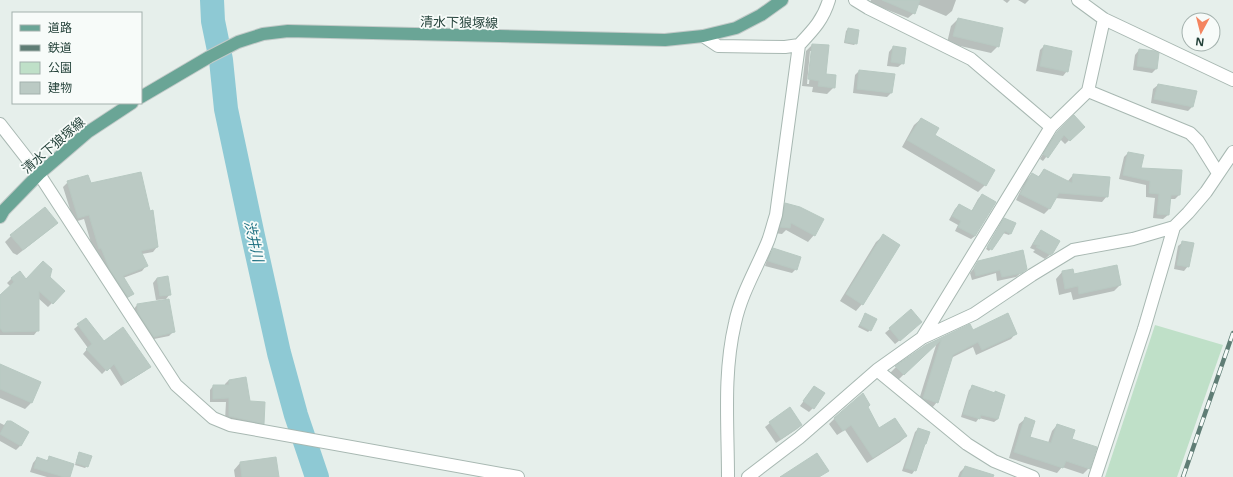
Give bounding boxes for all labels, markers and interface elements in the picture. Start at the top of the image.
legend [12,12,142,104]
street label: 清水下狼塚線 [420,12,498,32]
north arrow [1181,12,1221,52]
text: 道路 [48,19,72,36]
text: N [1194,34,1205,50]
text: 鉄道 [48,39,72,56]
text: 公園 [48,59,72,76]
text: 建物 [48,79,72,96]
street label: 清水下狼塚線 [18,113,88,177]
water label: 渋井川 [241,218,269,265]

